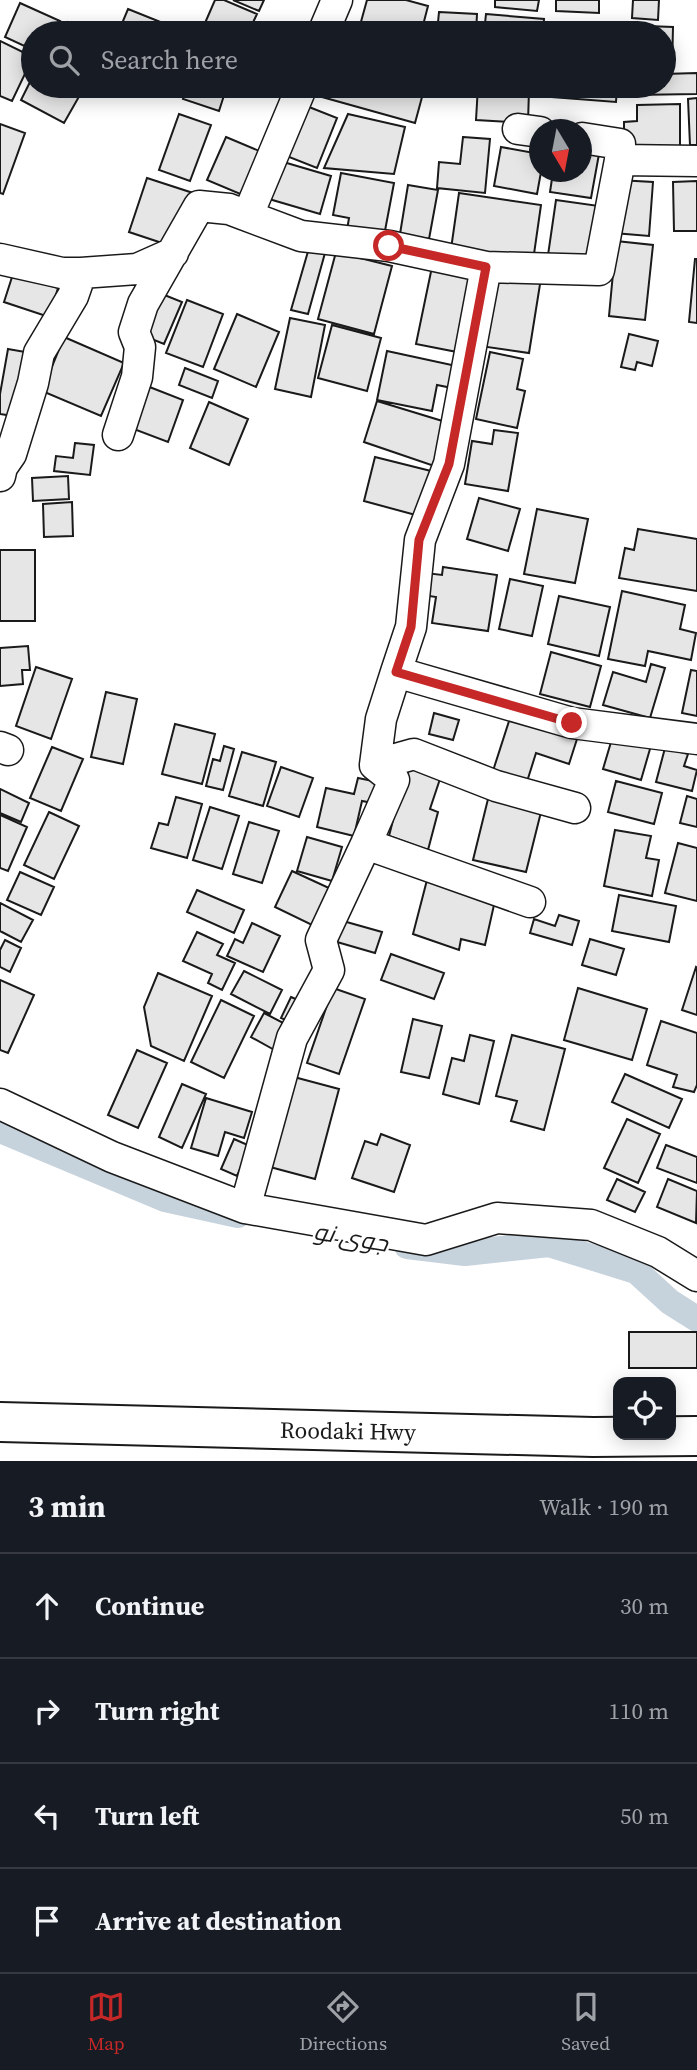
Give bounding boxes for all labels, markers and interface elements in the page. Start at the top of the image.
search box [21,21,676,98]
icon: search [45,41,83,79]
text: Search here [101,42,238,78]
north arrow [529,119,592,182]
route start [373,230,404,261]
route end [556,707,587,738]
water label: جوی نو [311,1214,392,1260]
map controls [613,1377,676,1440]
button: locate [613,1377,676,1440]
street label: Roodaki Hwy [280,1414,417,1448]
text: 3 min [28,1486,106,1527]
text: Walk · 190 m [539,1491,669,1523]
icon: ahead [28,1587,66,1625]
text: Continue [95,1588,204,1624]
text: 30 m [620,1590,669,1622]
icon: right [28,1692,66,1730]
text: Turn right [95,1693,219,1729]
text: 110 m [608,1695,669,1727]
icon: left [28,1797,66,1835]
text: Turn left [95,1798,199,1834]
text: 50 m [620,1800,669,1832]
icon: arrive [28,1902,66,1940]
text: Arrive at destination [95,1903,342,1939]
tab: Map [87,1988,125,2056]
tab: Directions [299,1988,387,2056]
tab: Saved [561,1988,610,2056]

